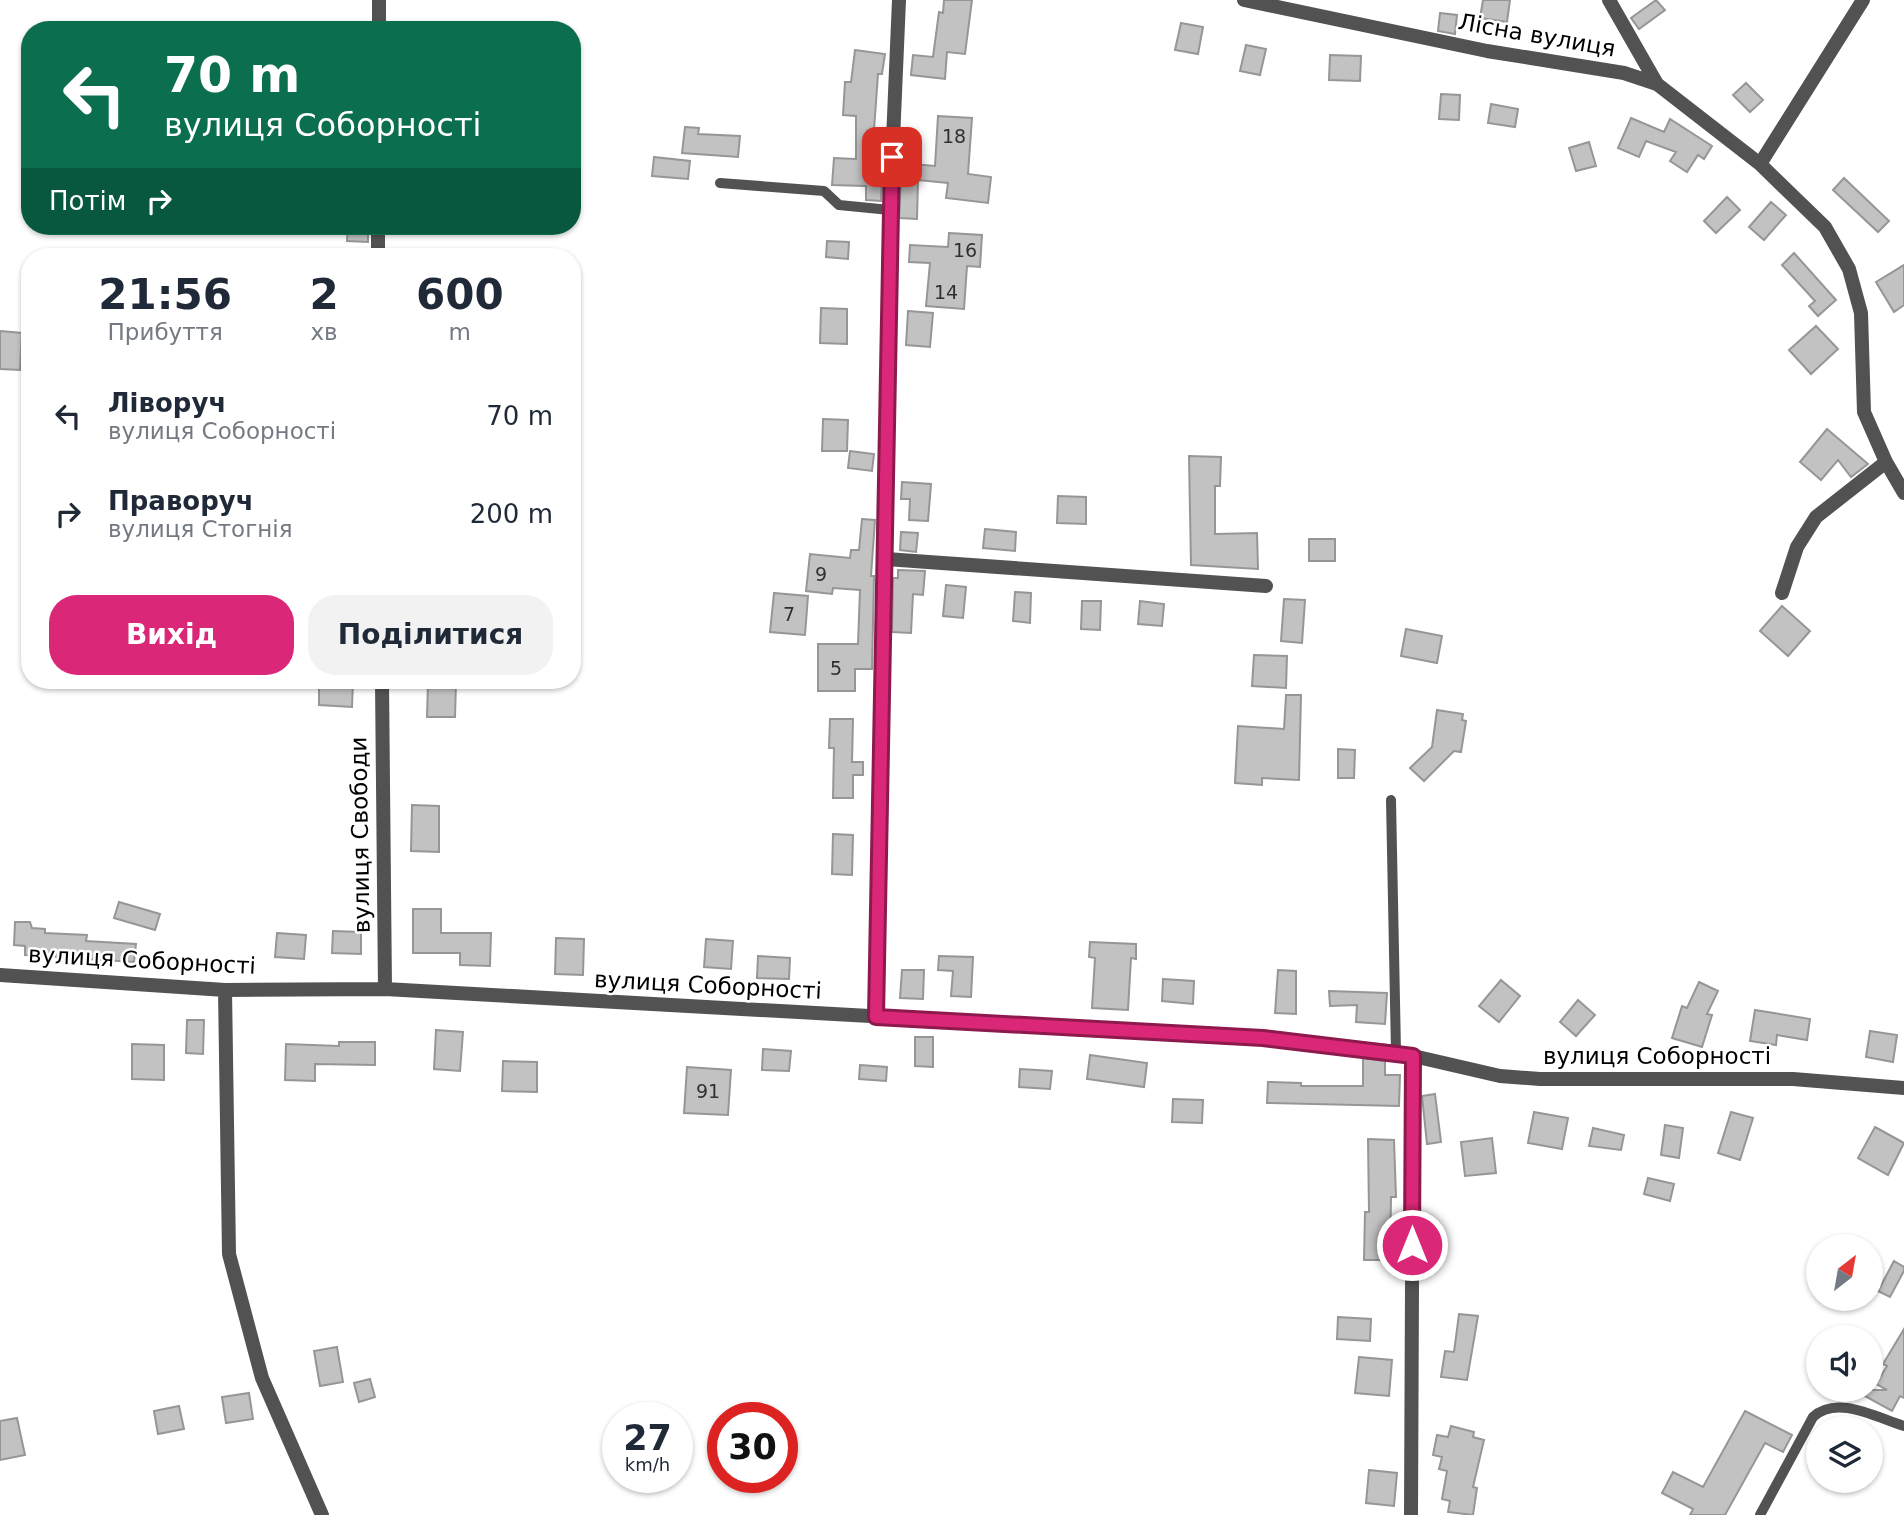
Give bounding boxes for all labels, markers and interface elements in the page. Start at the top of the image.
street label: Лісна вулиця [1456,8,1618,62]
text: 70 m [164,47,300,104]
icon: left [49,49,140,140]
text: вулиця Соборності [164,106,481,144]
house number: 18 [942,125,966,147]
pin [862,127,922,187]
icon: arrive [873,138,911,176]
icon: right [140,182,178,220]
text: Потім [49,186,126,216]
house number: 16 [953,239,977,261]
text: 21:56 [98,270,232,319]
text: 2 [309,270,339,319]
text: 600 [416,270,504,319]
house number: 14 [934,281,958,303]
text: Прибуття [108,319,223,345]
text: хв [310,319,338,345]
text: m [449,319,471,345]
text: Ліворуч [108,388,226,418]
icon: left [49,397,87,435]
text: 70 m [486,401,553,431]
text: вулиця Соборності [108,418,336,444]
text: Праворуч [108,486,254,516]
icon: right [49,495,87,533]
text: 200 m [470,499,553,529]
text: вулиця Стогнія [108,516,293,542]
house number: 9 [815,563,827,585]
button: Вихід [49,595,294,675]
button: Поділитися [308,595,553,675]
house number: 7 [783,603,795,625]
house number: 5 [830,657,842,679]
street label: вулиця Свободи [345,737,375,933]
street label: вулиця Соборності [27,941,257,979]
street label: вулиця Соборності [593,966,823,1004]
street label: вулиця Соборності [1543,1043,1771,1069]
house number: 91 [696,1080,720,1102]
position arrow [1375,1208,1449,1282]
north arrow [1806,1234,1883,1311]
map controls [1806,1234,1883,1493]
button: sound [1806,1325,1883,1402]
speed limit sign: 30 [707,1402,798,1493]
button: layers [1806,1416,1883,1493]
text: 27 [623,1418,672,1458]
text: km/h [625,1454,670,1475]

